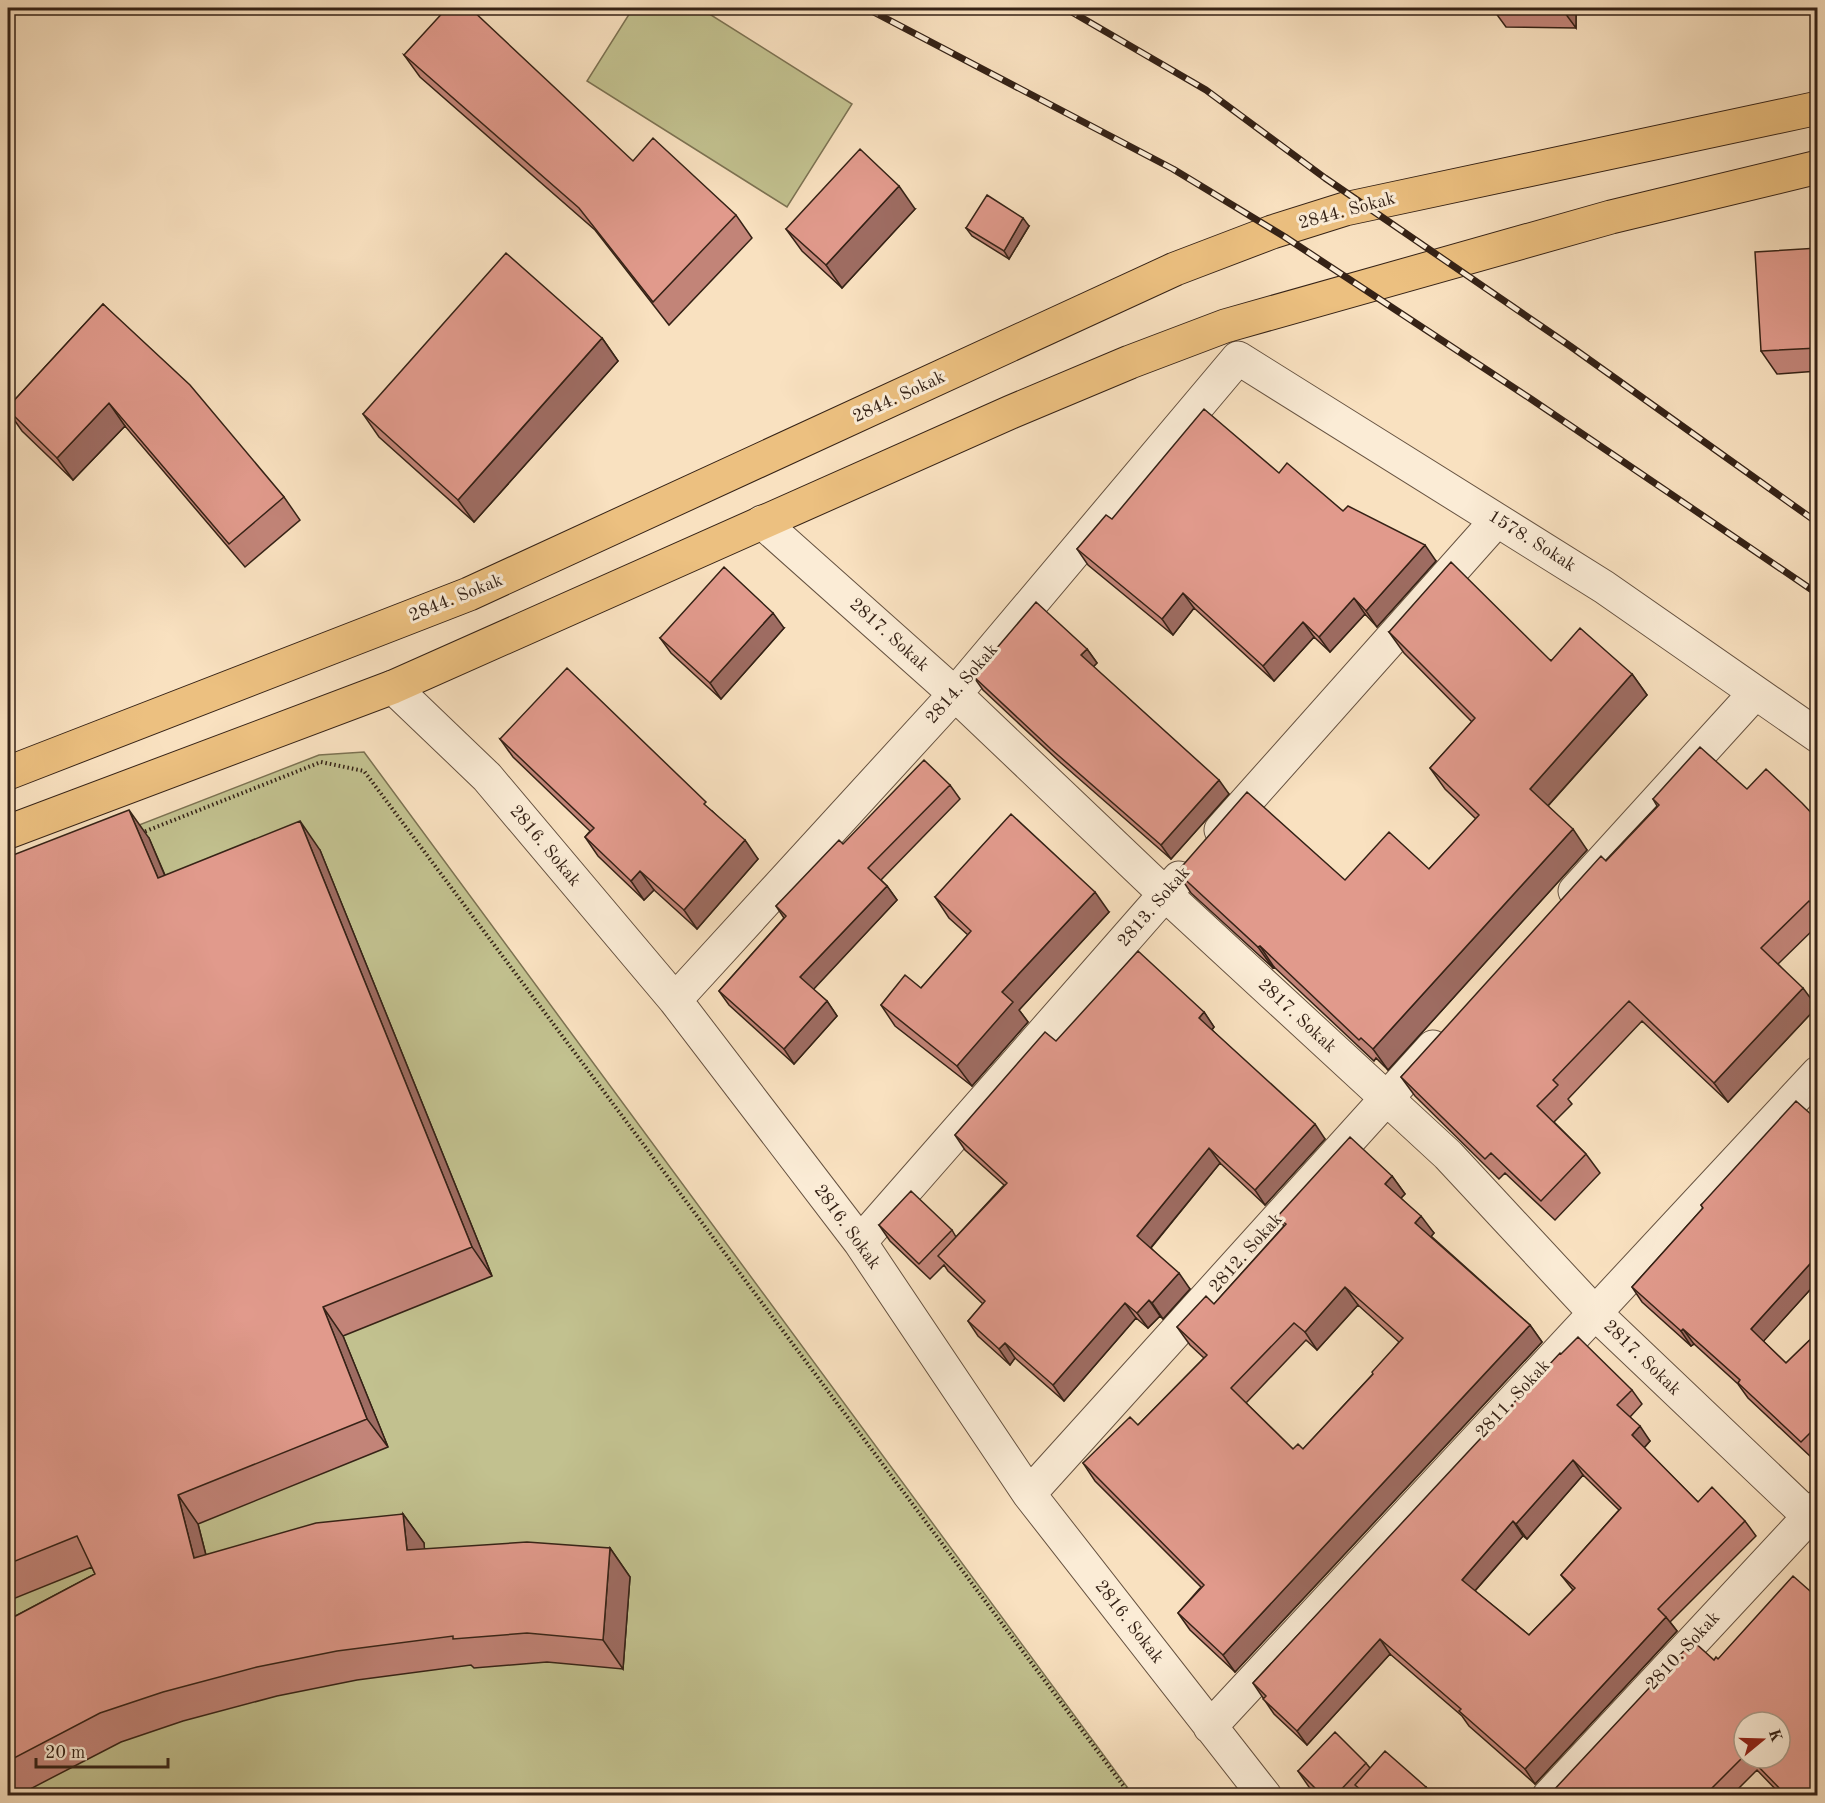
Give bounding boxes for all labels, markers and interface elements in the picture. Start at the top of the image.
street label: 2844. Sokak [1297,189,1397,233]
street label: 2844. Sokak [850,368,948,426]
street label: 1578. Sokak [1485,507,1579,575]
street label: 2844. Sokak [406,571,506,625]
street label: 2817. Sokak [846,595,932,675]
street label: 2814. Sokak [923,641,1001,727]
street label: 2816. Sokak [506,802,584,890]
street label: 2813. Sokak [1115,864,1193,950]
street label: 2817. Sokak [1254,975,1340,1057]
street label: 2816. Sokak [810,1181,884,1273]
street label: 2812. Sokak [1206,1210,1286,1296]
street label: 2817. Sokak [1600,1317,1684,1399]
street label: 2811. Sokak [1472,1356,1554,1442]
street label: 2816. Sokak [1091,1577,1167,1667]
street label: 2810. Sokak [1642,1608,1724,1694]
north arrow [1732,1710,1792,1770]
text: K [1765,1727,1784,1744]
scale bar [36,1731,168,1769]
text: 20 m [45,1744,85,1762]

